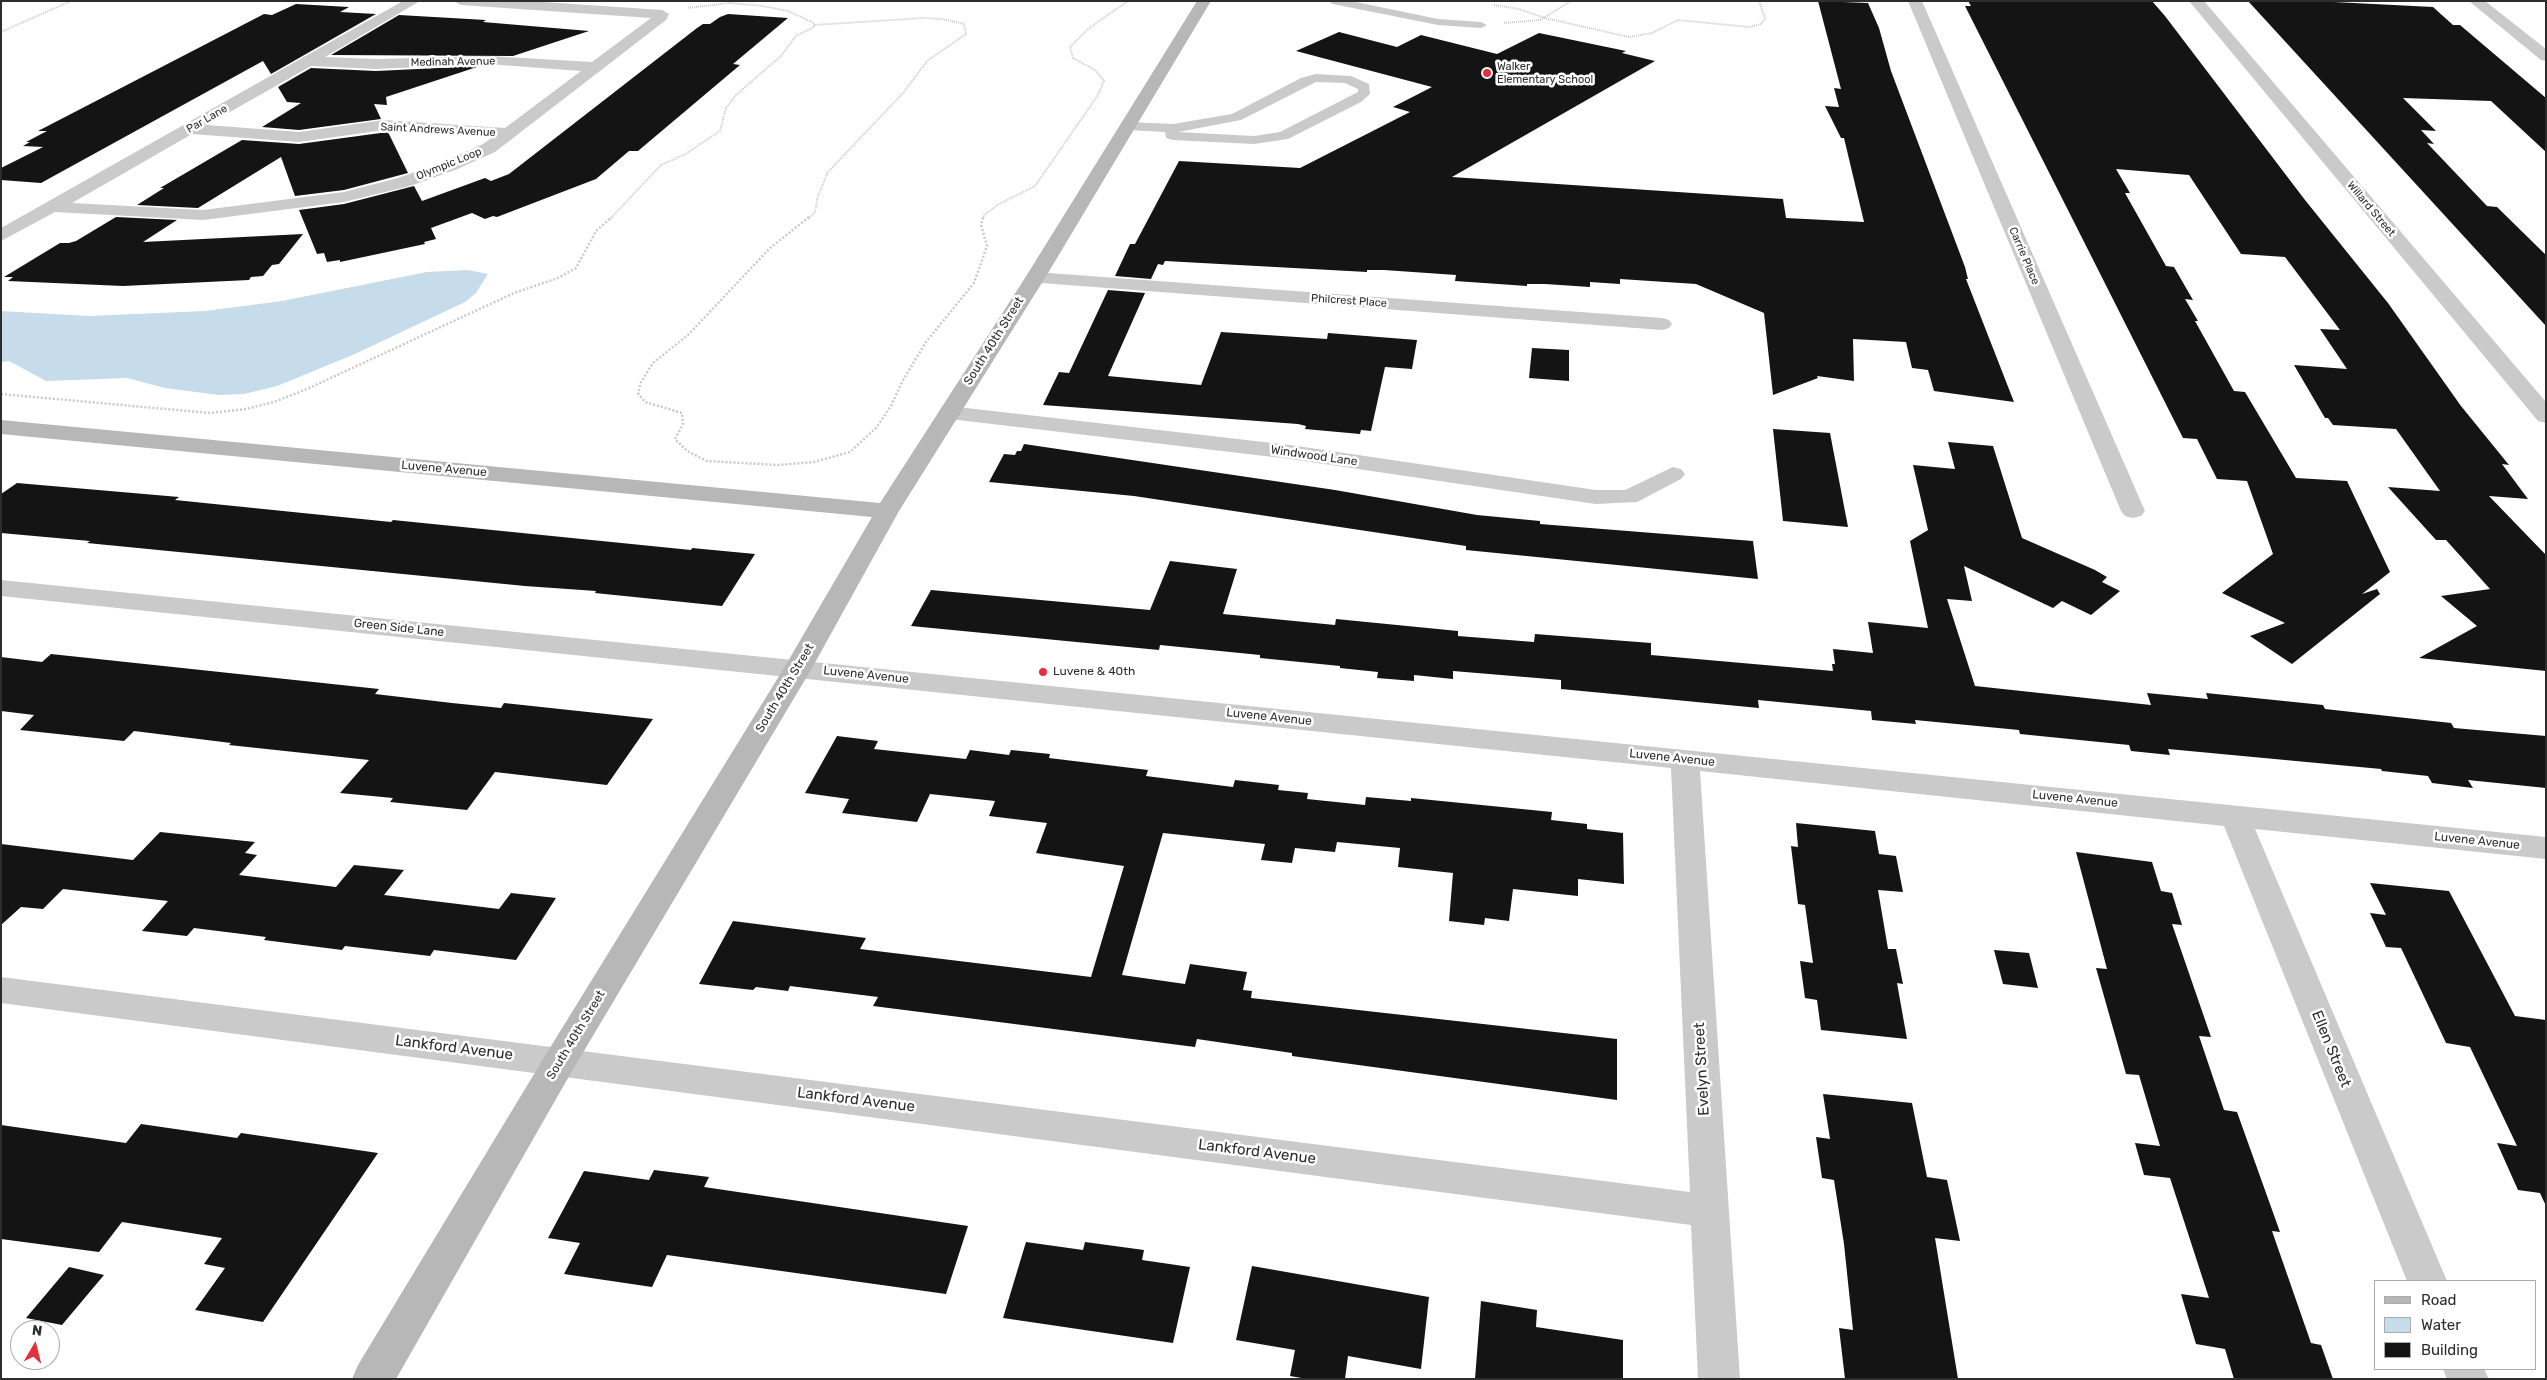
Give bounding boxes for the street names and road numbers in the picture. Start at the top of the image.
street label: Medinah Avenue [411,55,495,69]
street label: Par Lane [184,102,230,136]
street label: Saint Andrews Avenue [380,120,496,140]
street label: Olympic Loop [414,145,484,183]
street label: Willard Street [2344,179,2398,239]
street label: Carrie Place [2006,225,2042,287]
street label: Philcrest Place [1311,292,1387,310]
street label: South 40th Street [961,294,1027,388]
street label: Windwood Lane [1270,443,1358,469]
street label: Luvene Avenue [401,458,487,480]
street label: Green Side Lane [353,616,445,640]
street label: South 40th Street [753,641,817,735]
street label: Luvene Avenue [823,663,909,687]
street label: Luvene Avenue [1226,705,1312,729]
street label: Luvene Avenue [1629,746,1715,770]
street label: Luvene Avenue [2032,787,2118,811]
street label: Luvene Avenue [2434,829,2520,853]
street label: South 40th Street [544,988,608,1082]
street label: Ellen Street [2308,1008,2354,1090]
street label: Evelyn Street [1691,1022,1713,1116]
street label: Lankford Avenue [394,1032,514,1064]
street label: Lankford Avenue [796,1084,916,1116]
street label: Lankford Avenue [1197,1136,1317,1168]

